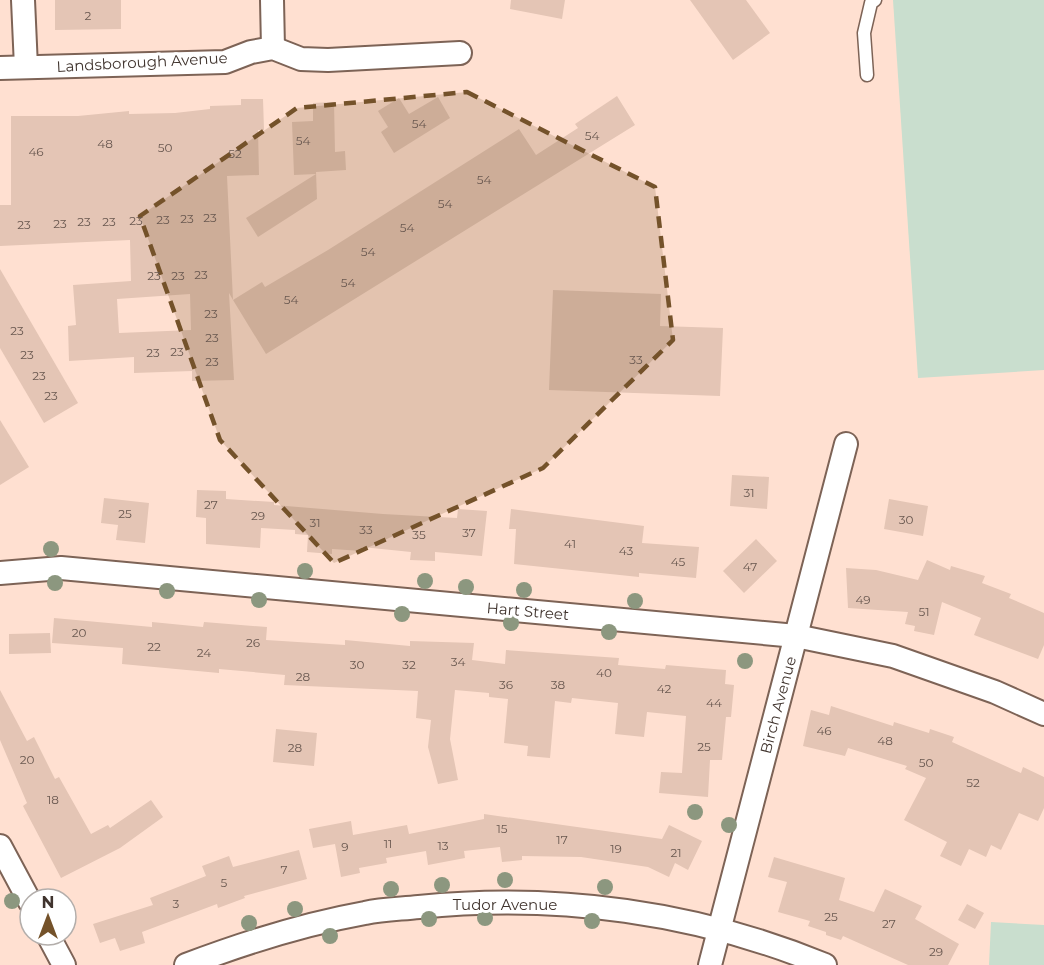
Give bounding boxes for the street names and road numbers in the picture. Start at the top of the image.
street label: Landsborough Avenue [56,48,228,76]
street label: Hart Street [486,598,570,624]
street label: Birch Avenue [756,654,800,756]
street label: Tudor Avenue [453,895,557,914]

